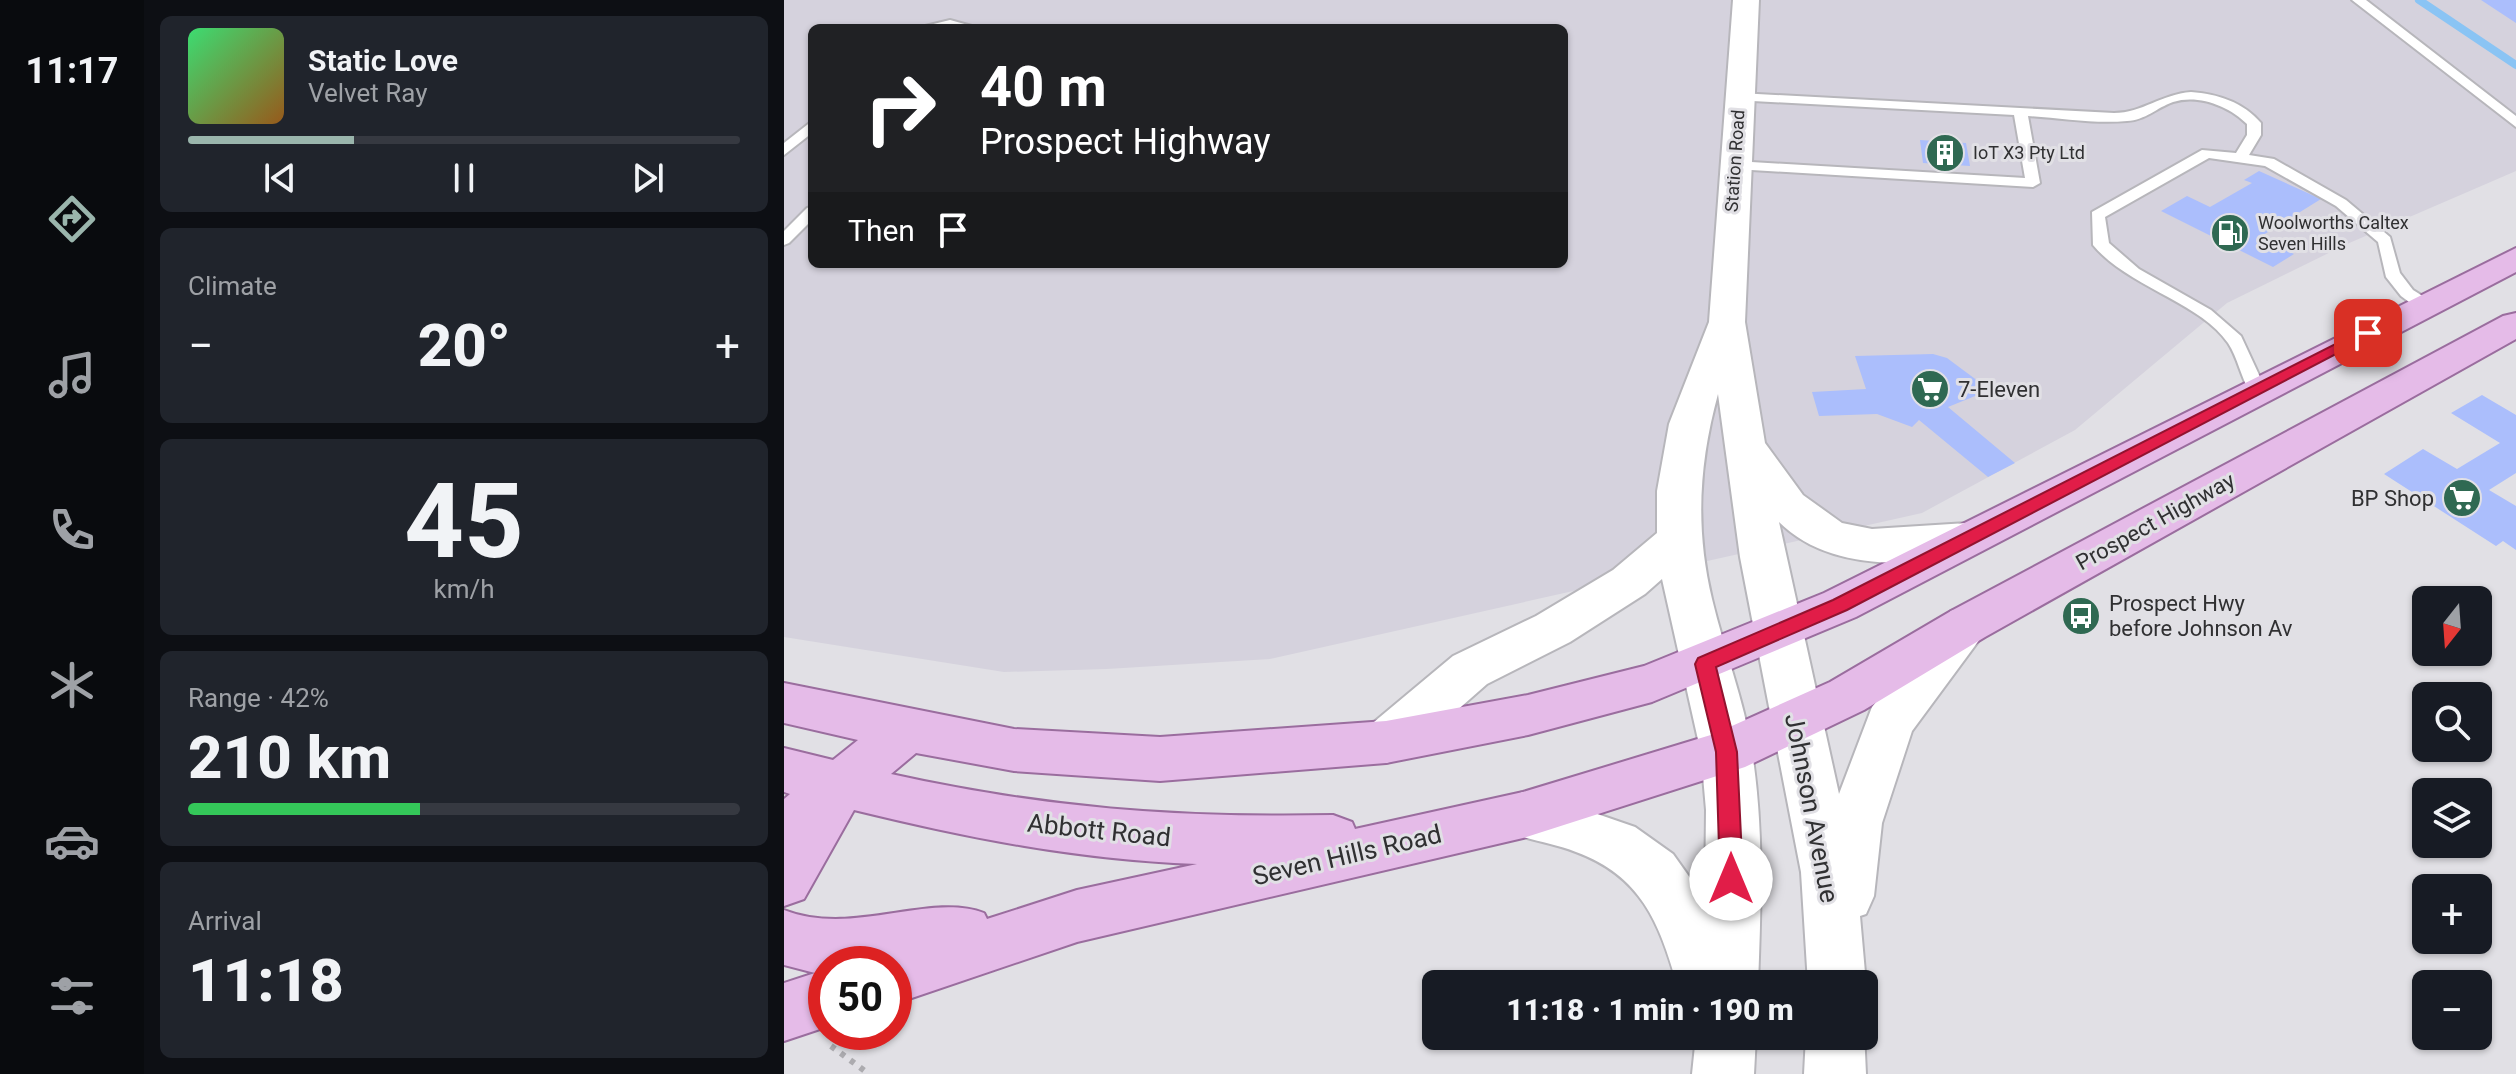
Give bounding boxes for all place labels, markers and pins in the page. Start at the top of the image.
building icon: IoT X3 Pty Ltd [1924,132,1966,174]
place label: IoT X3 Pty Ltd [1973,142,2085,163]
fuel station icon: Woolworths Caltex Seven Hills [2209,212,2251,254]
place label: Woolworths Caltex Seven Hills [2258,212,2409,254]
pin [2334,299,2402,367]
supermarket icon: 7-Eleven [1909,368,1951,410]
place label: 7-Eleven [1958,377,2040,402]
supermarket icon: BP Shop [2441,477,2483,519]
place label: BP Shop [2351,486,2434,511]
place label: Prospect Hwy before Johnson Av [2109,591,2293,641]
bus stop icon: Prospect Hwy before Johnson Av [2060,595,2102,637]

